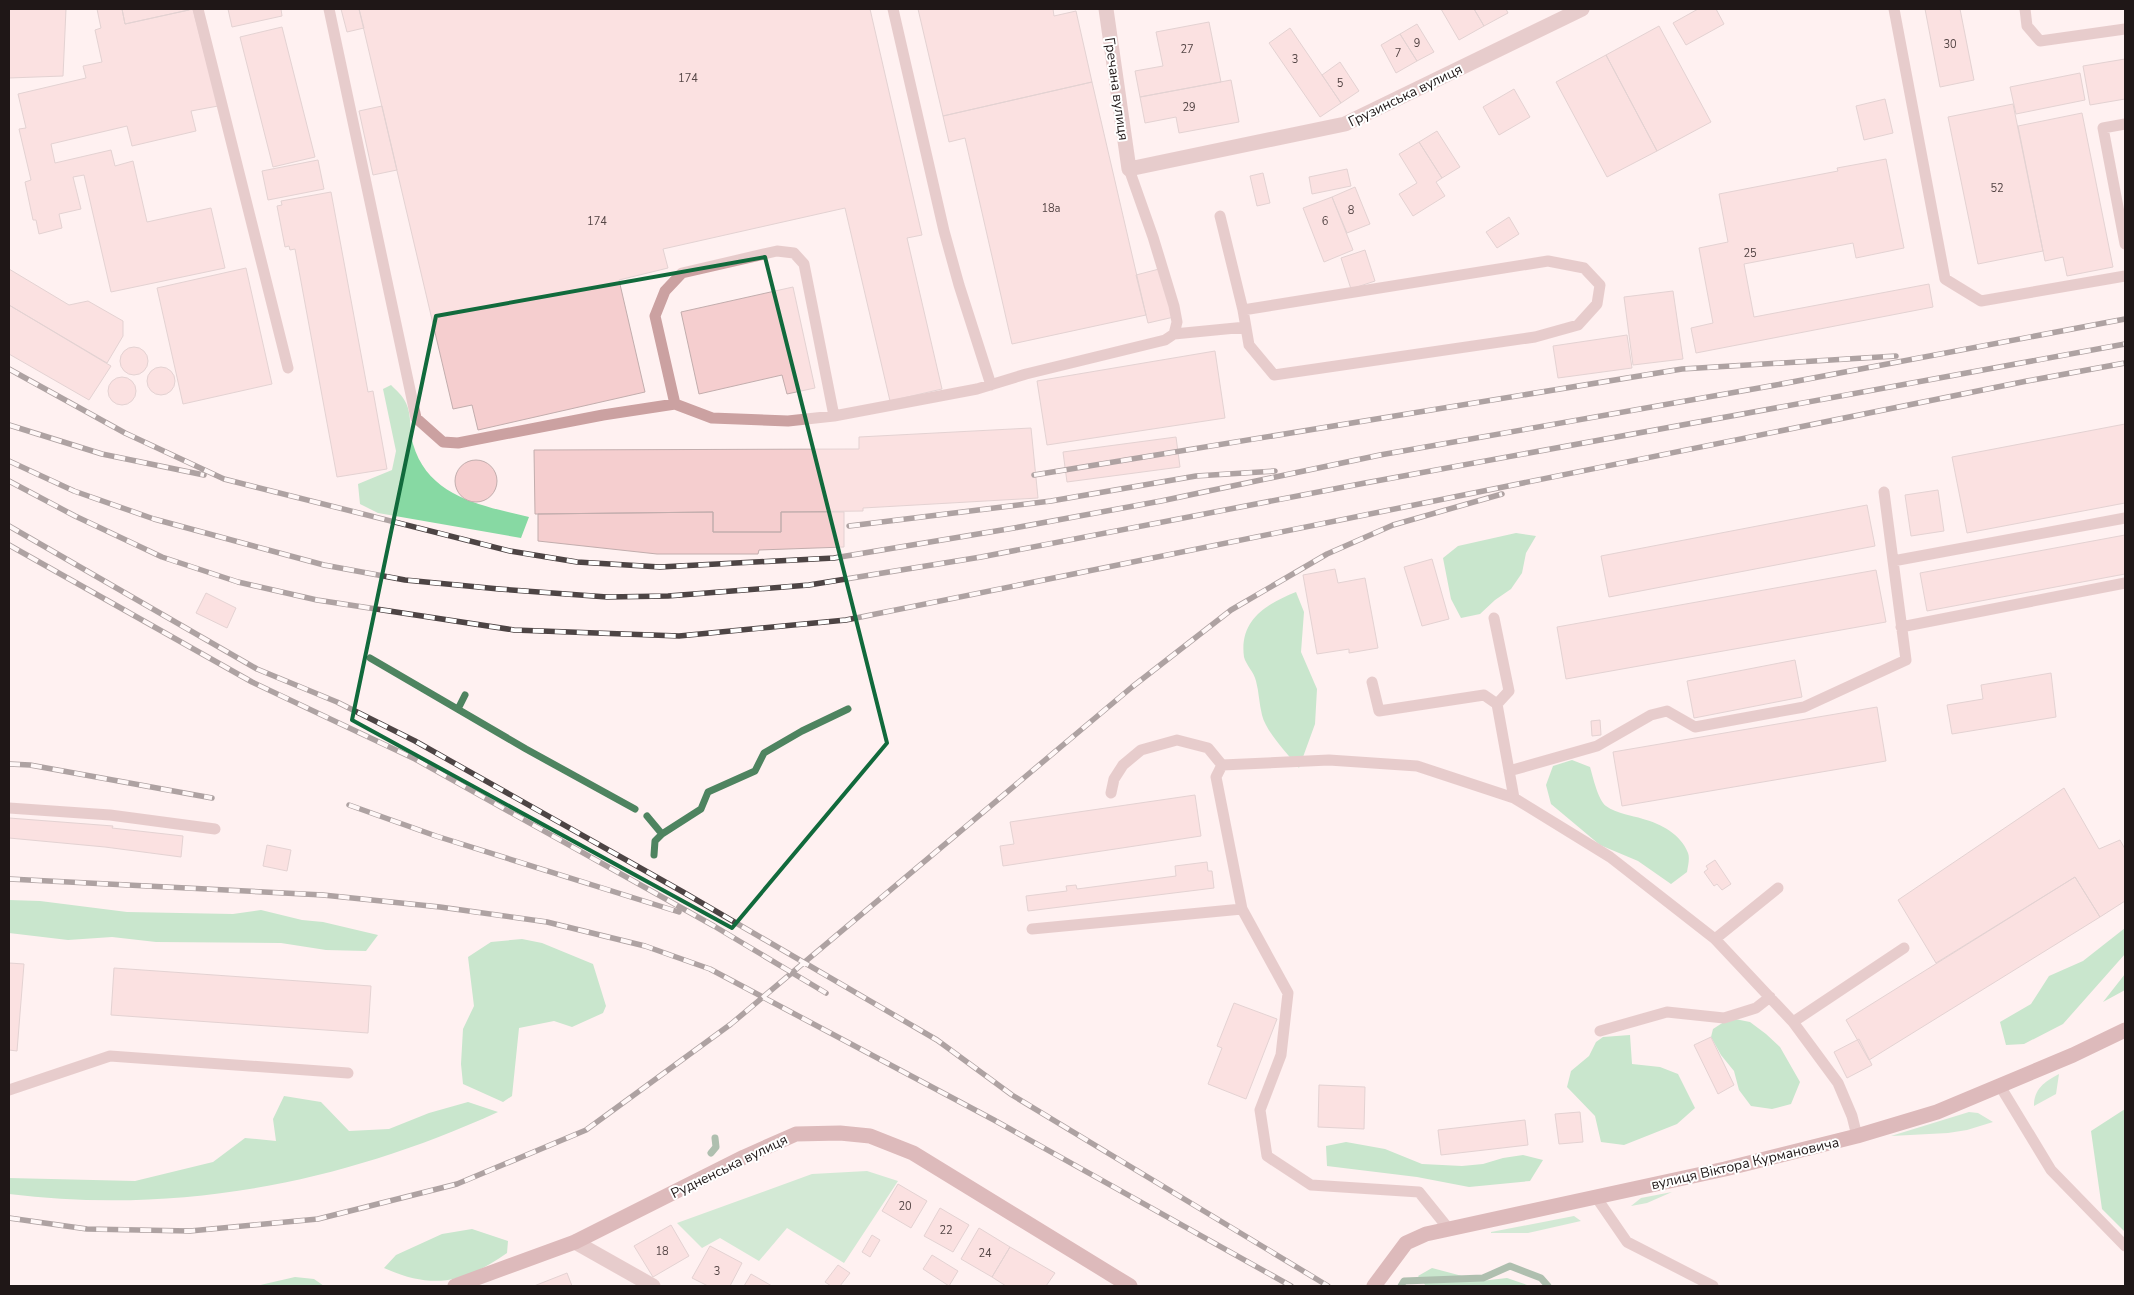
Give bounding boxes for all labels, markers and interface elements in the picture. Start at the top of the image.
street label: Гречана вулиця [1100,36,1133,142]
house number: 9 [1414,36,1420,51]
house number: 30 [1943,37,1957,52]
house number: 27 [1180,42,1194,57]
house number: 7 [1395,46,1401,61]
house number: 3 [1292,52,1298,67]
street label: Грузинська вулиця [1345,60,1465,131]
house number: 174 [678,71,698,86]
house number: 5 [1337,76,1344,91]
house number: 29 [1182,100,1196,115]
house number: 52 [1990,181,2004,196]
house number: 18а [1041,201,1061,216]
house number: 8 [1348,203,1355,218]
house number: 174 [587,214,607,229]
house number: 6 [1322,214,1329,229]
house number: 25 [1743,246,1757,261]
street label: Рудненська вулиця [668,1130,791,1203]
street label: вулиця Віктора Курмановича [1649,1133,1841,1194]
house number: 20 [898,1199,912,1214]
house number: 22 [939,1223,953,1238]
house number: 18 [655,1244,669,1259]
house number: 24 [978,1246,992,1261]
house number: 3 [714,1264,720,1279]

